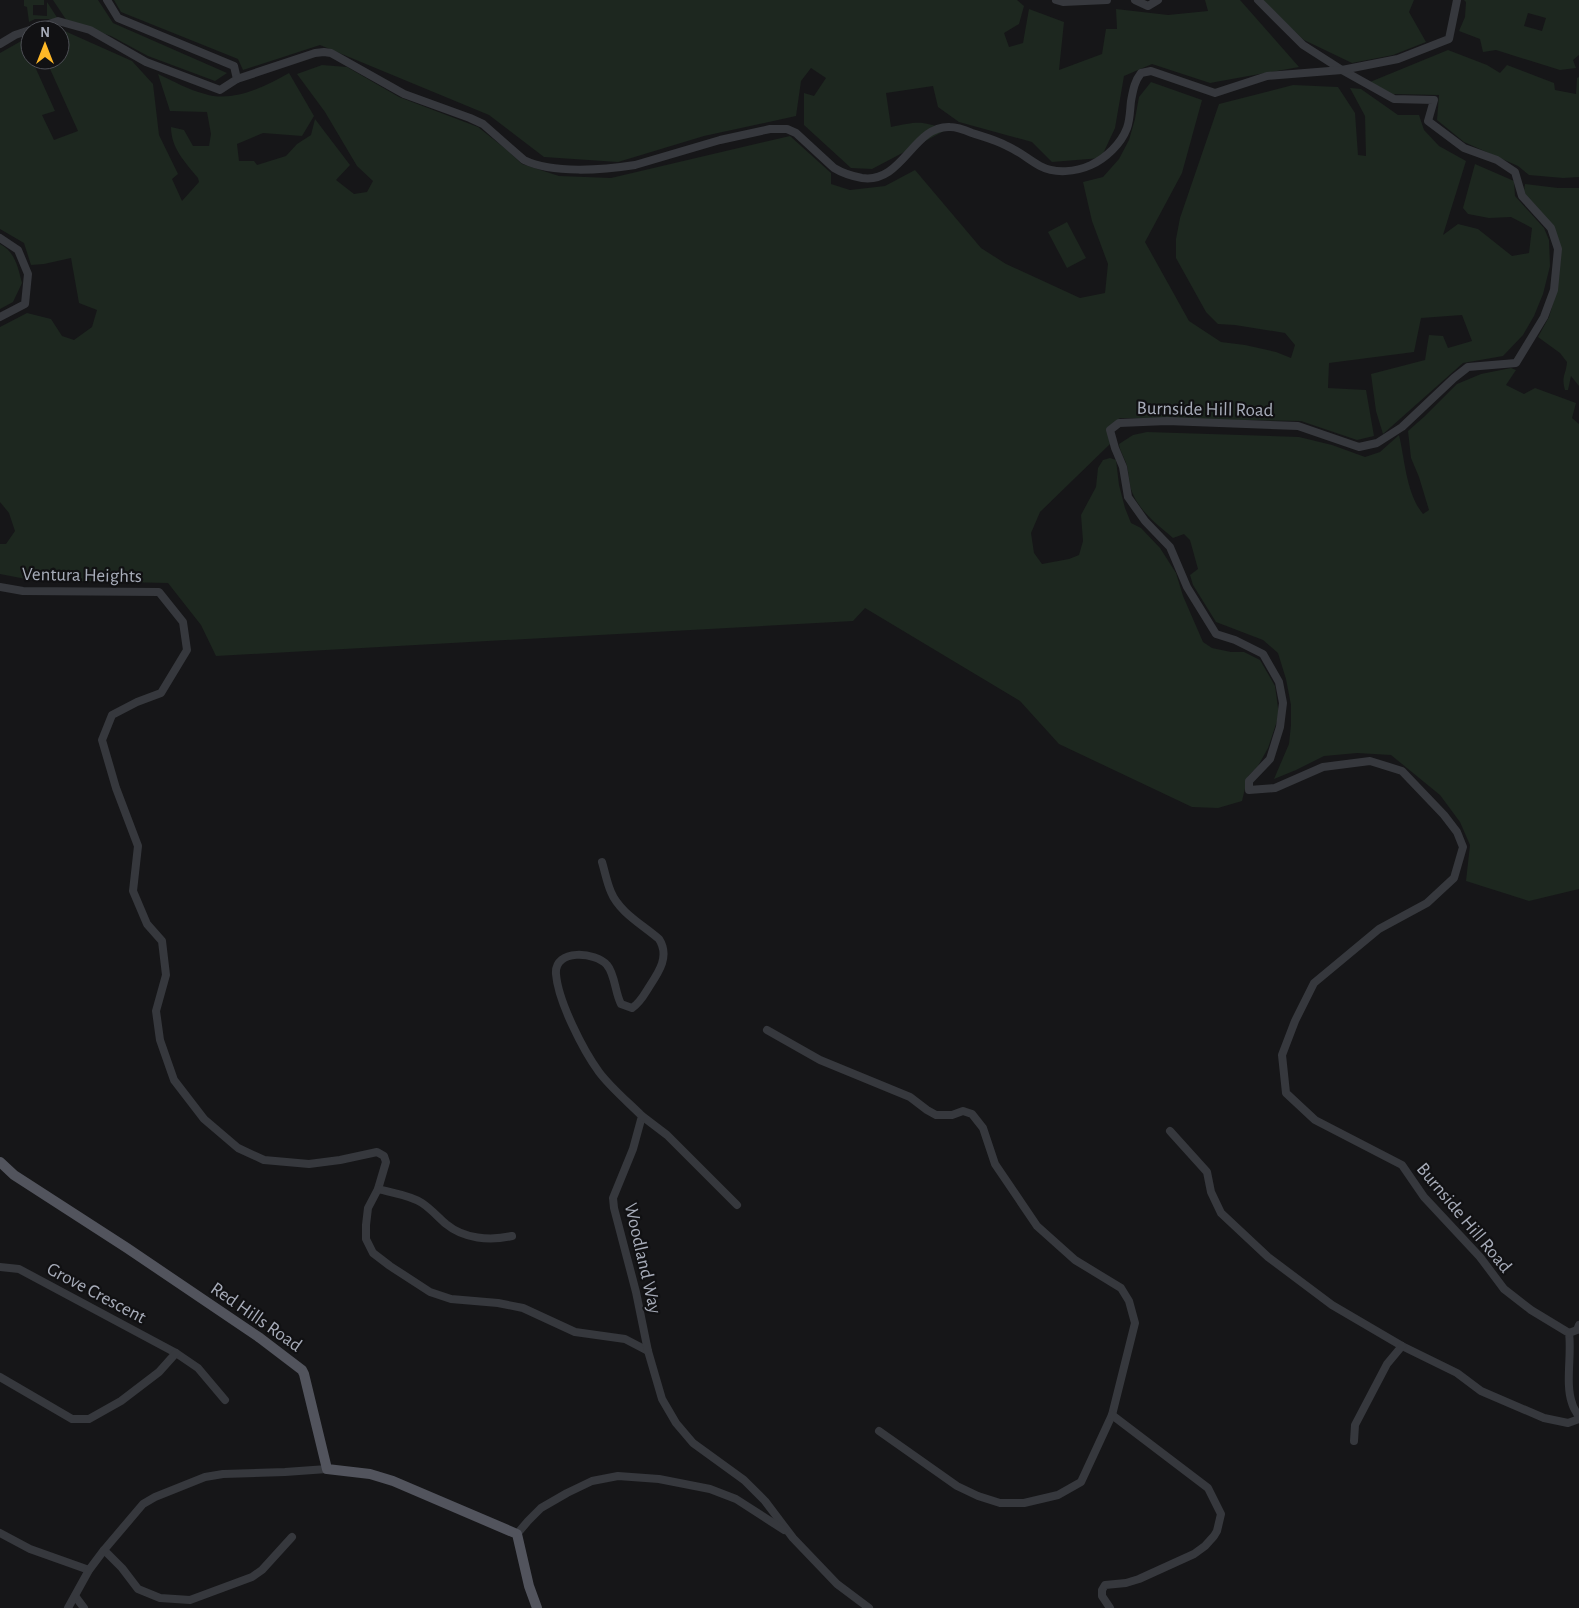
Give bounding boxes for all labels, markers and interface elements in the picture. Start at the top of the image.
north arrow [20,20,70,70]
text: N [40,26,50,40]
street label: Burnside Hill Road [1136,399,1274,420]
street label: Ventura Heights [22,565,142,586]
street label: Burnside Hill Road [1413,1159,1515,1277]
street label: Woodland Way [621,1201,665,1316]
street label: Grove Crescent [44,1259,149,1327]
street label: Red Hills Road [207,1279,305,1356]

